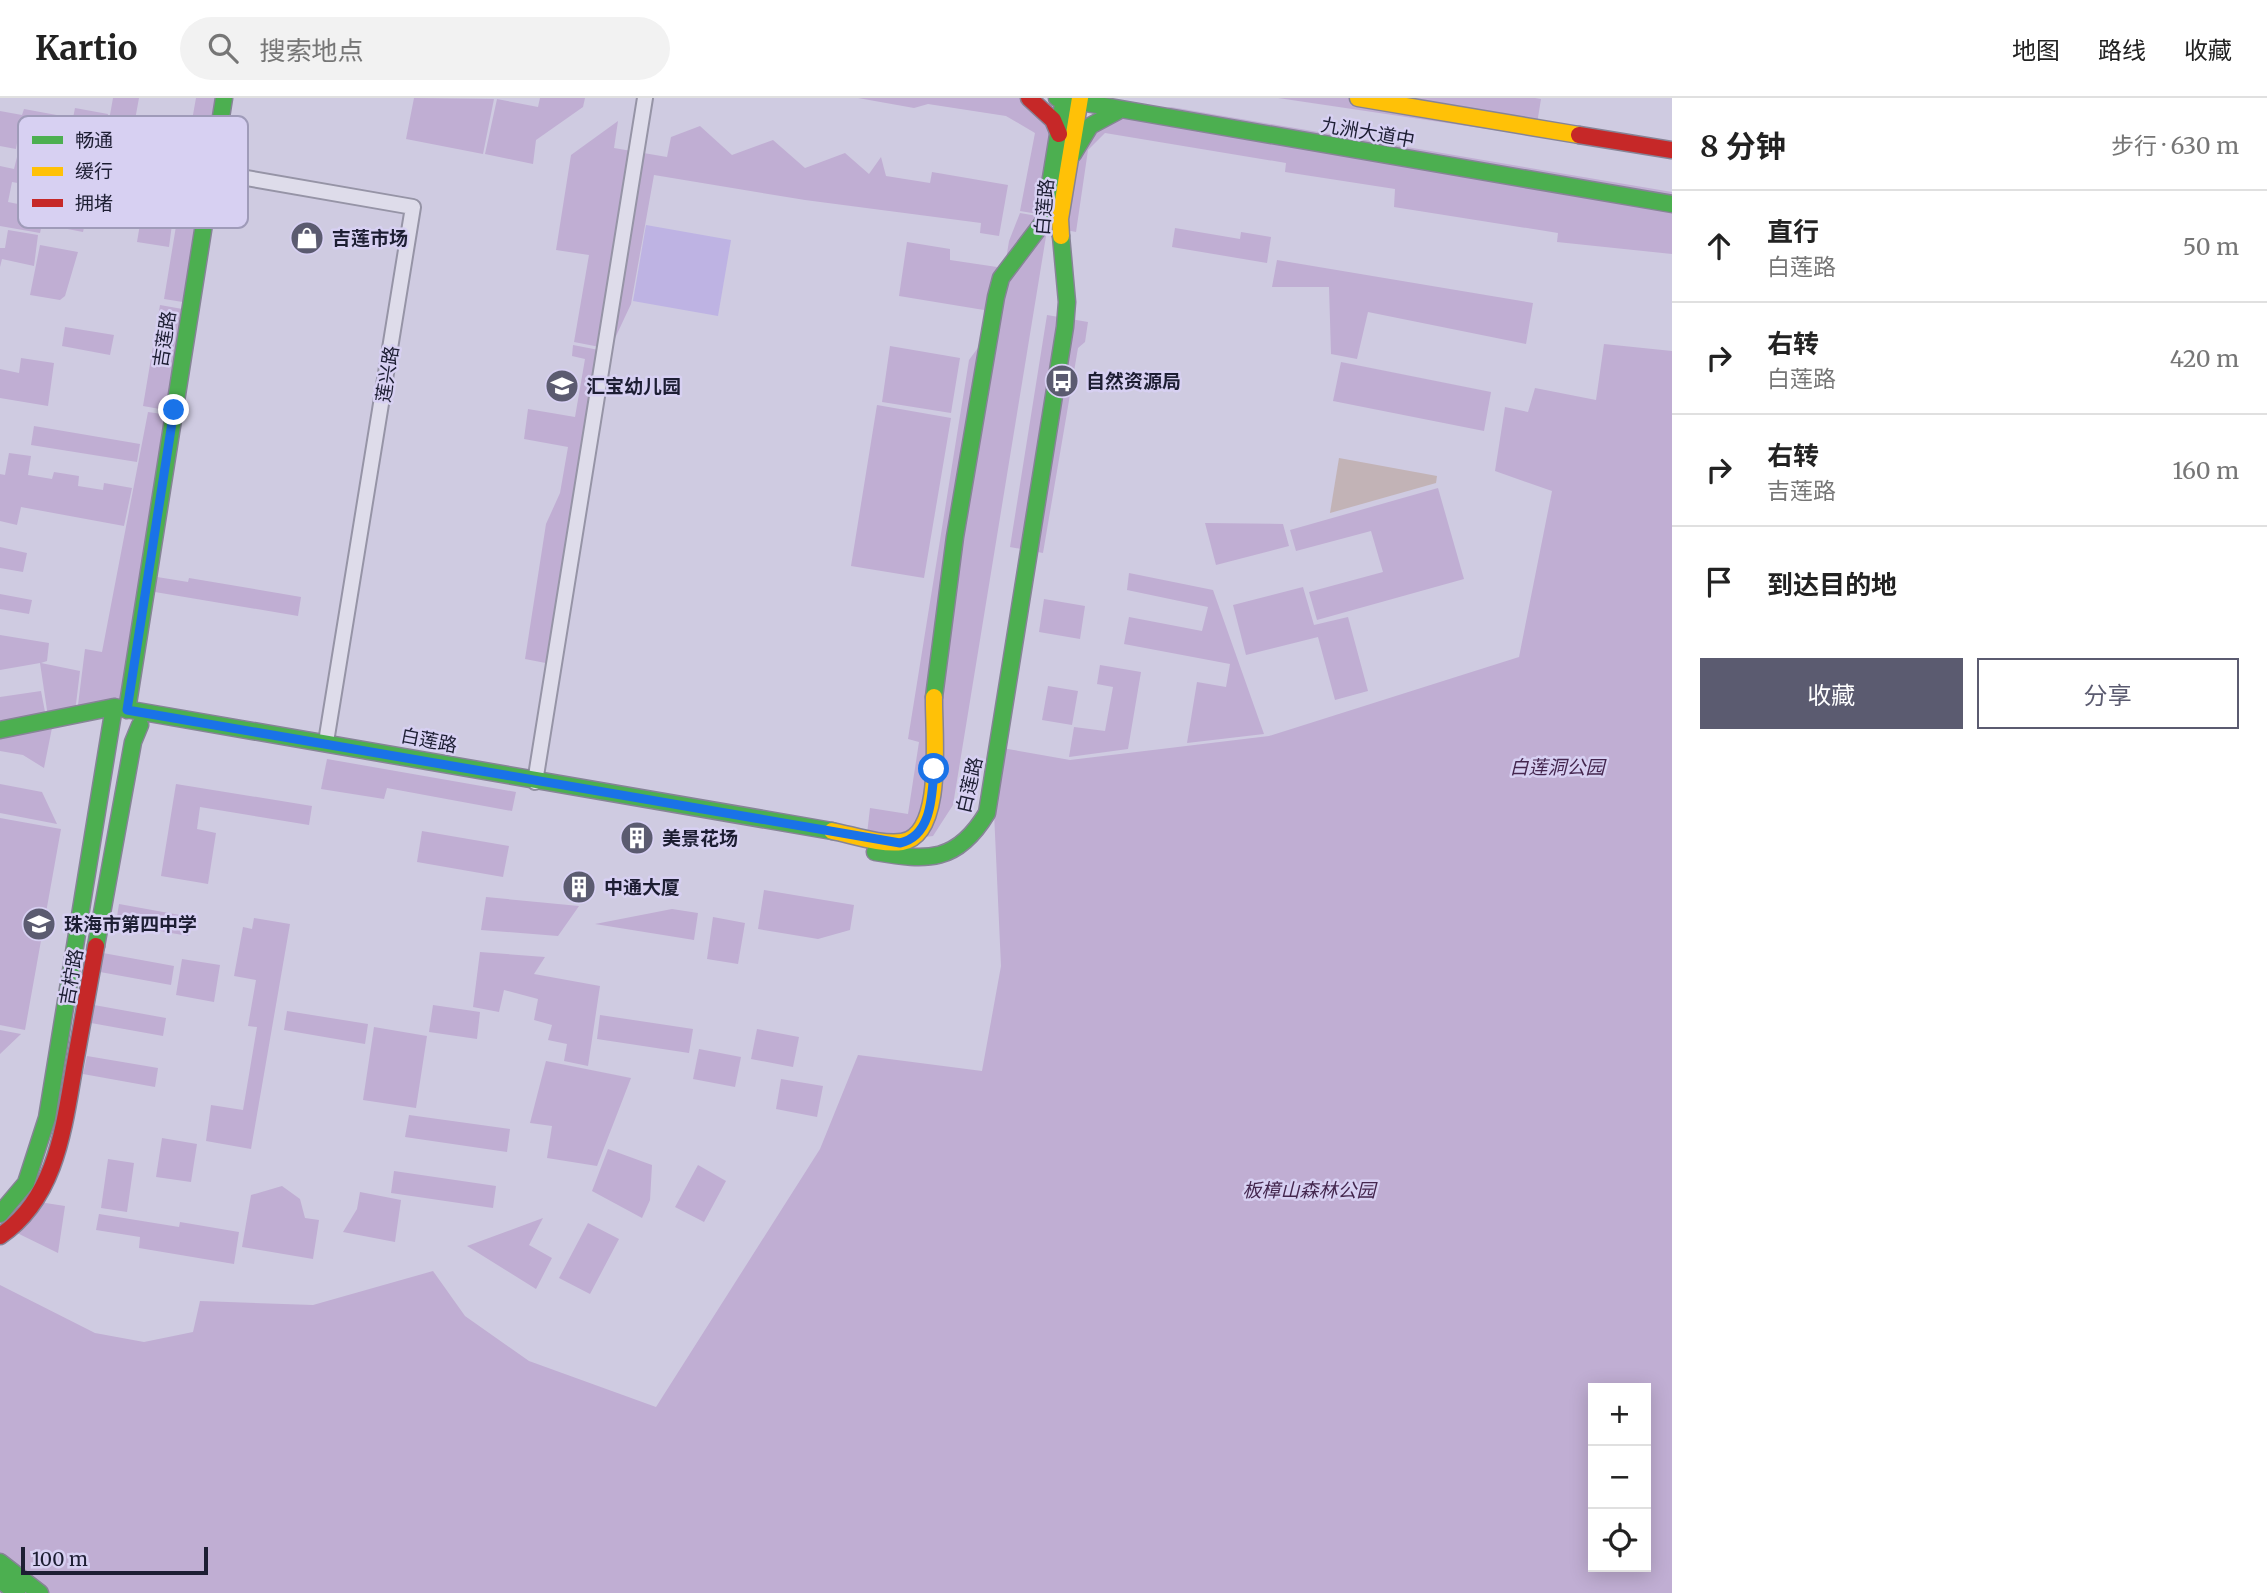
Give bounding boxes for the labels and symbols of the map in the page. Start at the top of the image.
street label: 九洲大道中 [1319,112,1417,152]
legend [18,116,248,228]
text: 畅通 [75,128,113,152]
text: 缓行 [75,159,113,183]
street label: 白莲路 [1030,178,1058,236]
text: 拥堵 [75,191,113,215]
shop icon: 吉莲市场 [288,219,326,257]
place label: 吉莲市场 [332,226,408,250]
street label: 吉莲路 [148,309,180,369]
street label: 莲兴路 [371,344,403,404]
bus stop icon: 自然资源局 [1043,362,1081,400]
school or university icon: 汇宝幼儿园 [543,367,581,405]
place label: 自然资源局 [1086,369,1181,393]
place label: 汇宝幼儿园 [586,374,681,398]
route end [158,394,189,425]
street label: 白莲路 [399,723,459,757]
route start [918,753,949,784]
street label: 白莲路 [951,755,987,815]
park label: 白莲洞公园 [1509,755,1607,779]
building icon: 美景花场 [618,819,656,857]
place label: 美景花场 [662,826,738,850]
building icon: 中通大厦 [560,868,598,906]
place label: 中通大厦 [604,875,680,899]
school or university icon: 珠海市第四中学 [20,905,58,943]
place label: 珠海市第四中学 [64,912,197,936]
street label: 吉柠路 [54,947,88,1007]
park label: 板樟山森林公园 [1242,1178,1378,1202]
scale bar [21,1544,208,1576]

